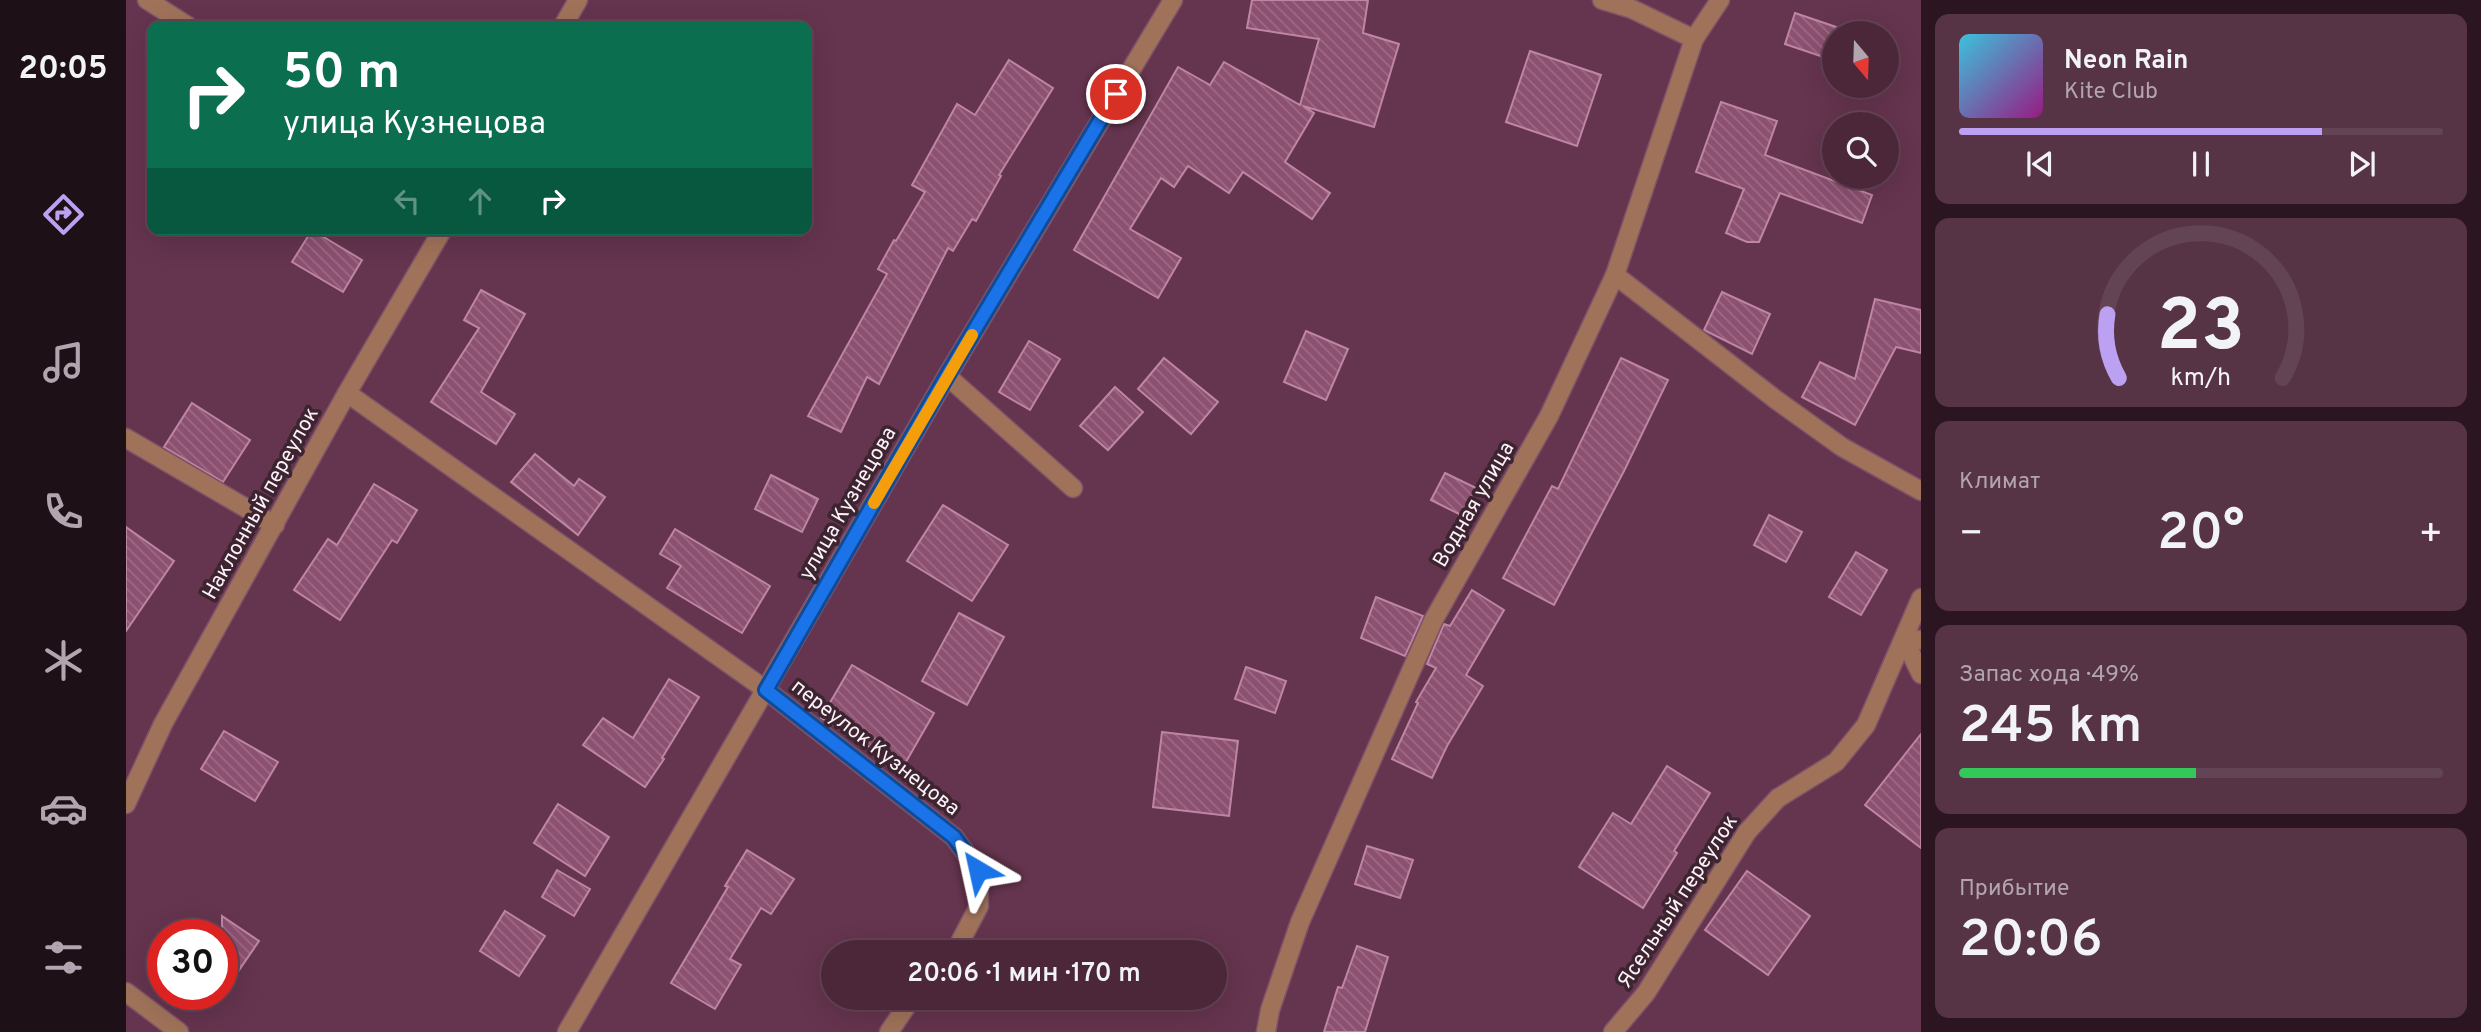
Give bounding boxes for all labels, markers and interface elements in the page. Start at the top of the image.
north arrow [1822,21,1899,98]
map controls [1822,21,1899,189]
text: 50 m [283,44,400,106]
text: Neon Rain [2064,45,2189,78]
icon: right [168,49,259,140]
text: 20:05 [19,50,107,90]
pin [1086,64,1146,124]
icon: arrive [1097,75,1135,113]
text: Kite Club [2064,78,2158,107]
text: улица Кузнецова [283,105,546,145]
button: search [1822,112,1899,189]
icon: previous [2021,145,2059,183]
icon: pause [2182,145,2220,183]
icon: next [2343,145,2381,183]
icon: left [388,182,426,220]
icon: ahead [461,182,499,220]
icon: right [534,182,572,220]
icon: directions [39,190,88,239]
text: 23 [2157,285,2245,377]
icon: music [39,338,88,387]
text: km/h [2171,363,2231,395]
street label: Наклонный переулок [197,403,325,605]
street label: улица Кузнецова [793,422,903,585]
street label: Водная улица [1427,437,1521,572]
text: Климат [1959,468,2040,497]
icon: phone [39,487,88,536]
text: 20° [2157,502,2245,568]
text: − [1959,511,1984,560]
text: + [2418,511,2443,560]
icon: climate [39,636,88,685]
text: Запас хода · 49% [1959,661,2139,690]
street label: переулок Кузнецова [785,674,965,822]
text: 245 km [1959,695,2142,761]
icon: car [39,784,88,833]
street label: Ясельный переулок [1612,810,1745,994]
position arrow [941,833,1015,907]
text: Прибытие [1959,875,2069,904]
text: 20:06 [1959,909,2103,975]
speed limit sign: 30 [147,919,238,1010]
icon: filters [39,933,88,982]
text: 20:06 · 1 мин · 170 m [907,958,1141,991]

